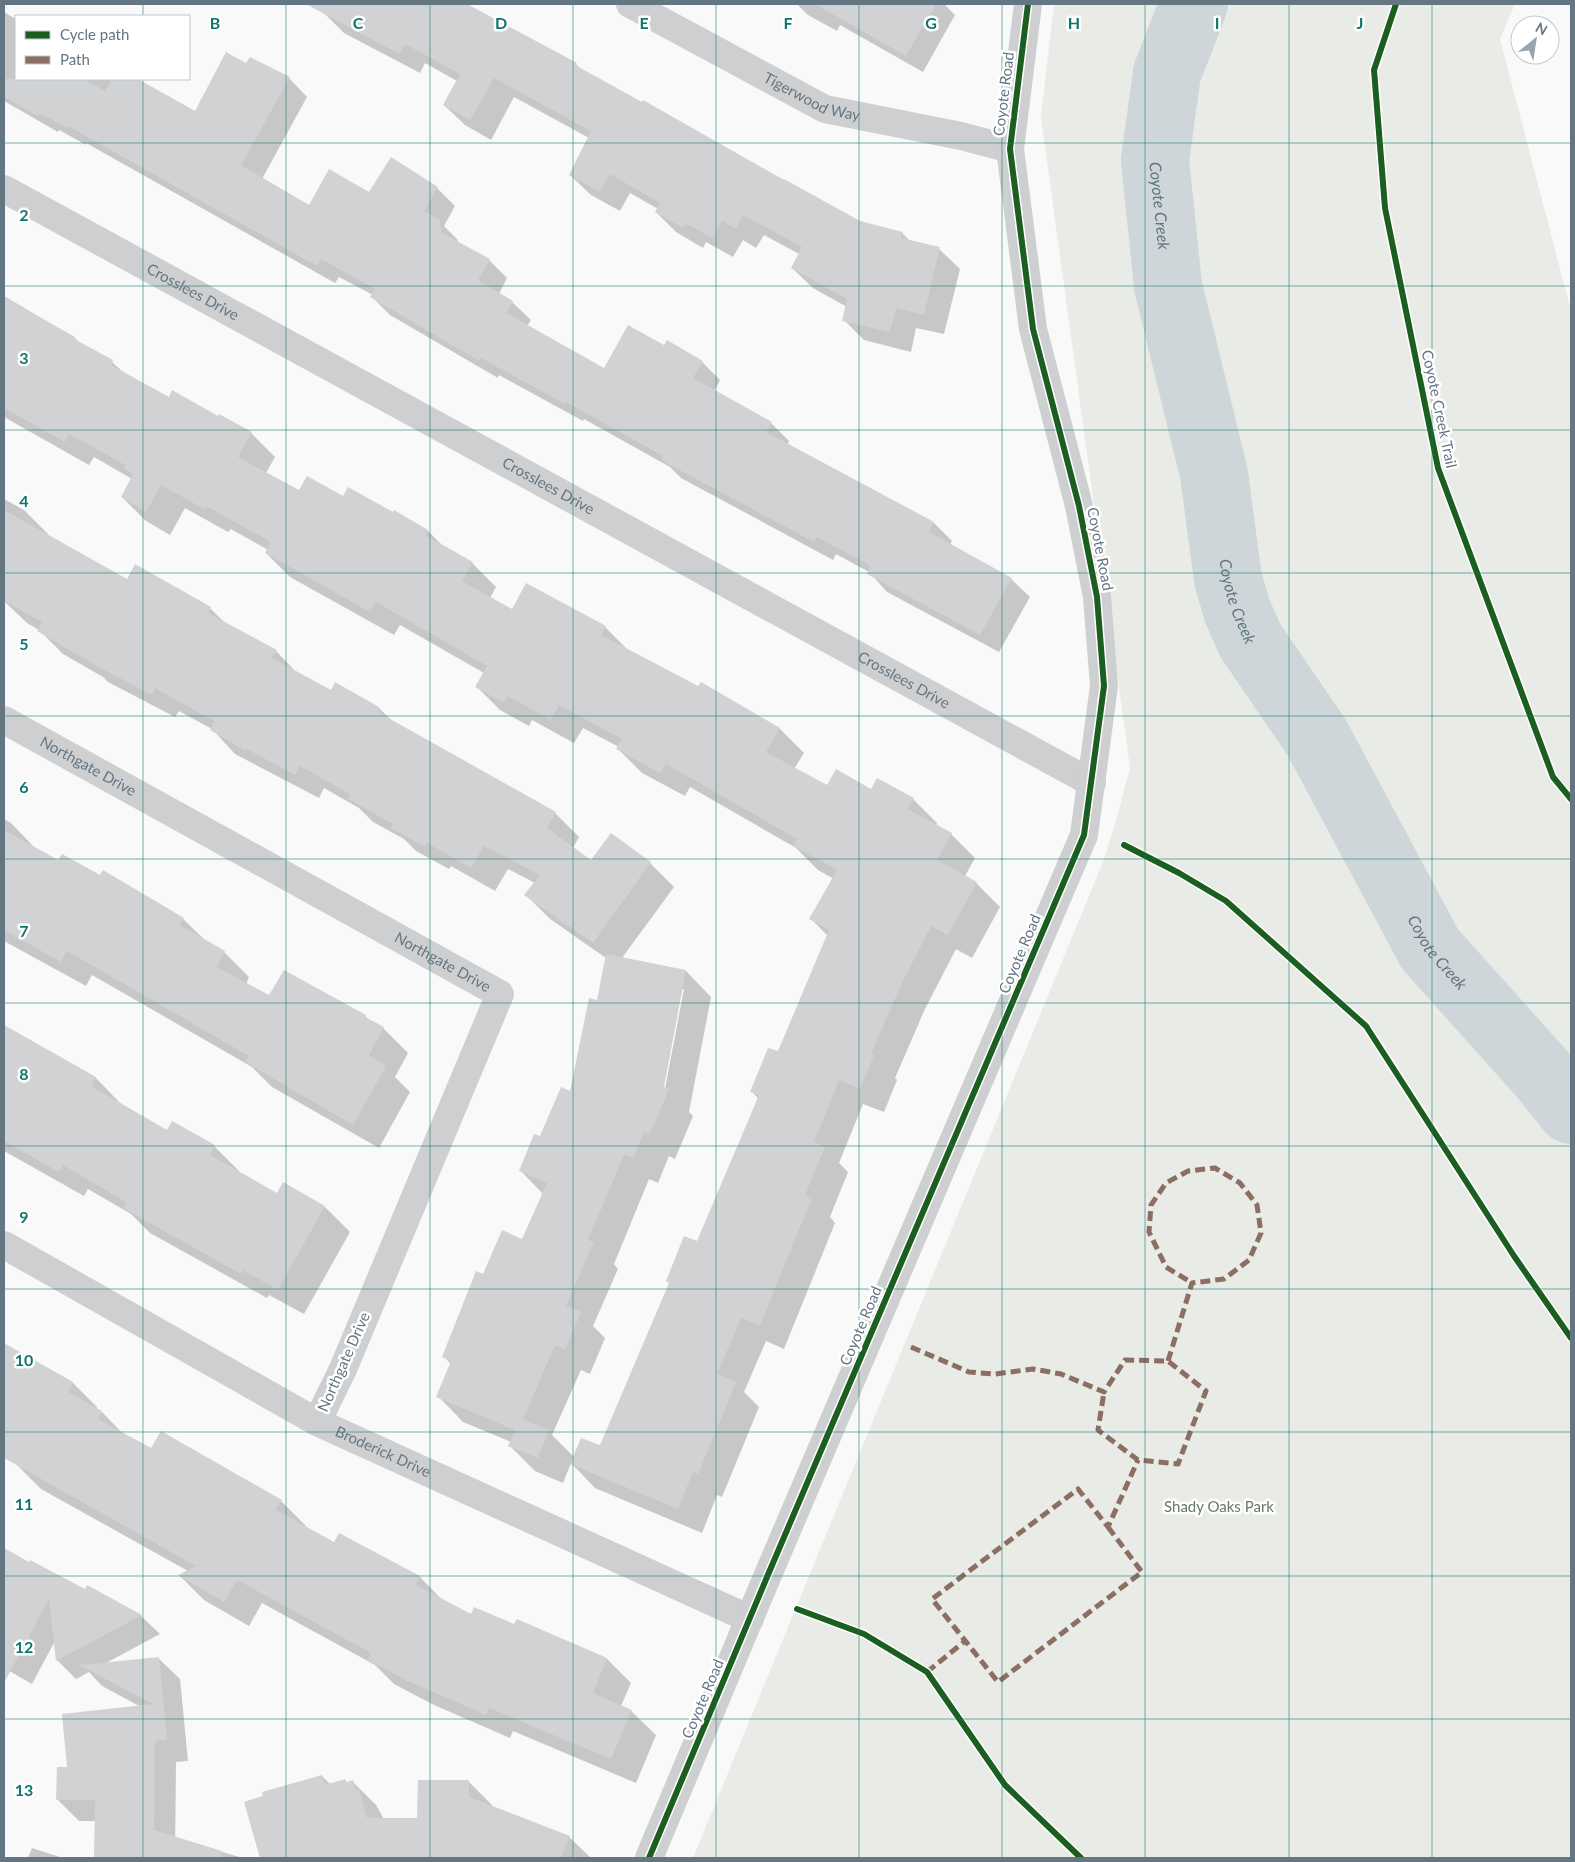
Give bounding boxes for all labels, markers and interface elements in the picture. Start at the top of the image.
text: B [210,13,220,32]
text: C [353,13,364,32]
text: D [495,13,507,32]
text: E [639,13,649,32]
text: F [783,13,793,32]
text: G [925,13,937,32]
text: H [1068,13,1080,32]
text: I [1215,13,1219,32]
text: J [1357,13,1363,32]
legend [15,15,190,80]
north arrow [1510,15,1560,65]
text: N [1533,18,1551,38]
text: Cycle path [60,25,129,43]
text: Path [60,50,90,68]
street label: Coyote Road [989,51,1017,137]
street label: Tigerwood Way [761,68,862,124]
water label: Coyote Creek [1146,161,1174,251]
text: 2 [19,205,29,224]
street label: Crosslees Drive [144,259,242,324]
text: 3 [19,348,29,367]
street label: Coyote Creek Trail [1419,348,1461,469]
street label: Crosslees Drive [500,453,598,518]
text: 4 [19,491,29,510]
street label: Coyote Road [1084,506,1118,592]
water label: Coyote Creek [1216,558,1261,647]
text: 5 [19,634,29,653]
street label: Crosslees Drive [855,647,953,712]
street label: Northgate Drive [37,732,140,799]
text: 6 [19,777,29,796]
street label: Coyote Road [994,911,1044,996]
water label: Coyote Creek [1404,911,1472,993]
text: 7 [19,921,29,940]
street label: Northgate Drive [392,928,494,995]
text: 8 [19,1064,29,1083]
text: 9 [19,1207,29,1226]
street label: Coyote Road [835,1283,885,1368]
street label: Northgate Drive [313,1309,373,1414]
text: 10 [15,1350,33,1369]
street label: Broderick Drive [333,1422,434,1481]
text: 11 [15,1494,33,1513]
park label: Shady Oaks Park [1164,1497,1274,1515]
text: 12 [15,1637,33,1656]
street label: Coyote Road [677,1656,727,1741]
text: 13 [15,1780,33,1799]

